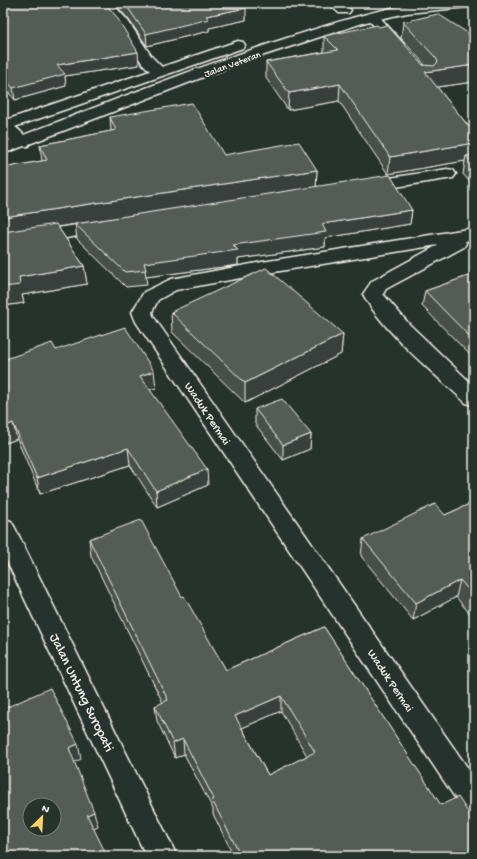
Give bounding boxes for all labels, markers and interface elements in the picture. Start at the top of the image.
street label: Jalan Veteran [203,49,263,81]
street label: Waduk Permai [180,380,233,448]
street label: Jalan Untung Suropati [45,631,117,755]
street label: Waduk Permai [363,647,416,715]
north arrow [22,797,62,837]
text: N [40,803,51,817]

